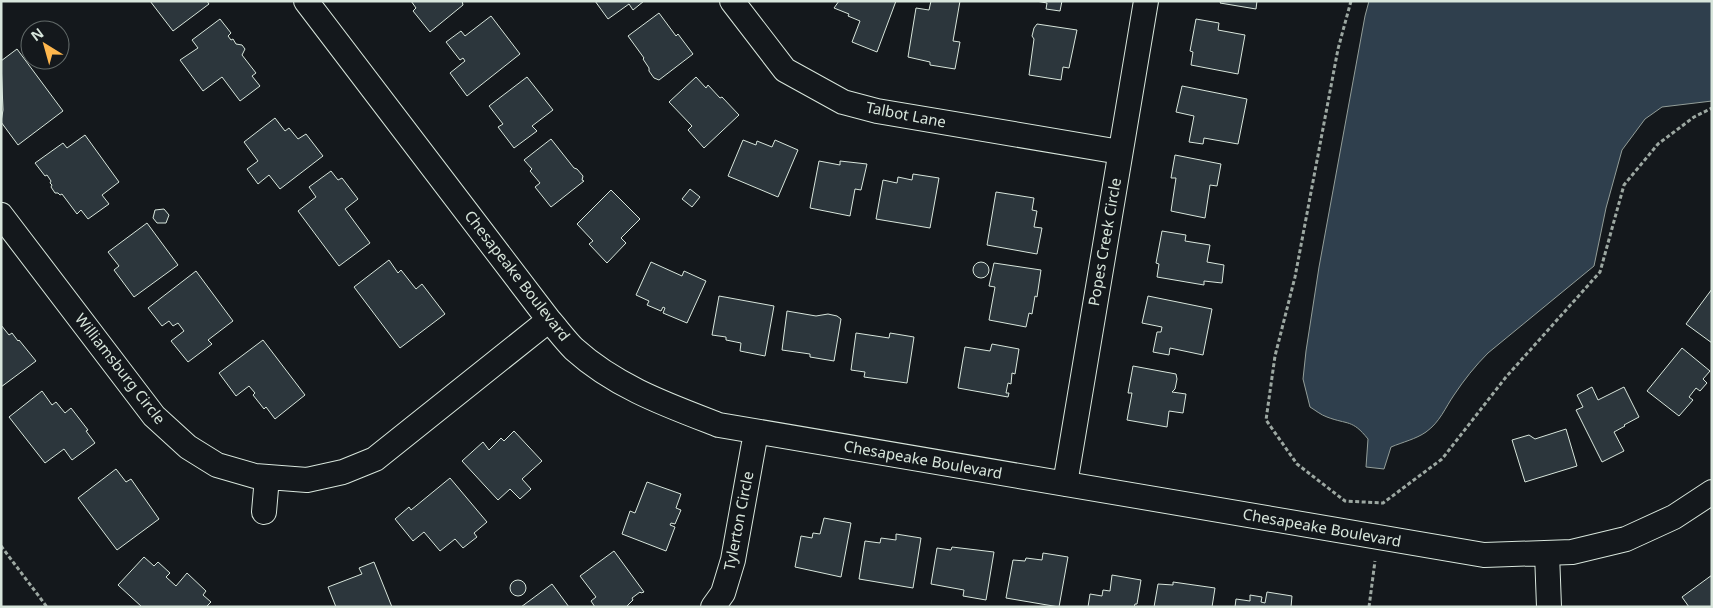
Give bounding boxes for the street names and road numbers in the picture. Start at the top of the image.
street label: Talbot Lane [865,96,948,132]
street label: Popes Creek Circle [1083,176,1125,308]
street label: Chesapeake Boulevard [460,206,575,345]
street label: Williamsburg Circle [71,309,170,428]
street label: Chesapeake Boulevard [842,435,1004,483]
street label: Tylerton Circle [719,469,757,572]
street label: Chesapeake Boulevard [1241,503,1403,551]

